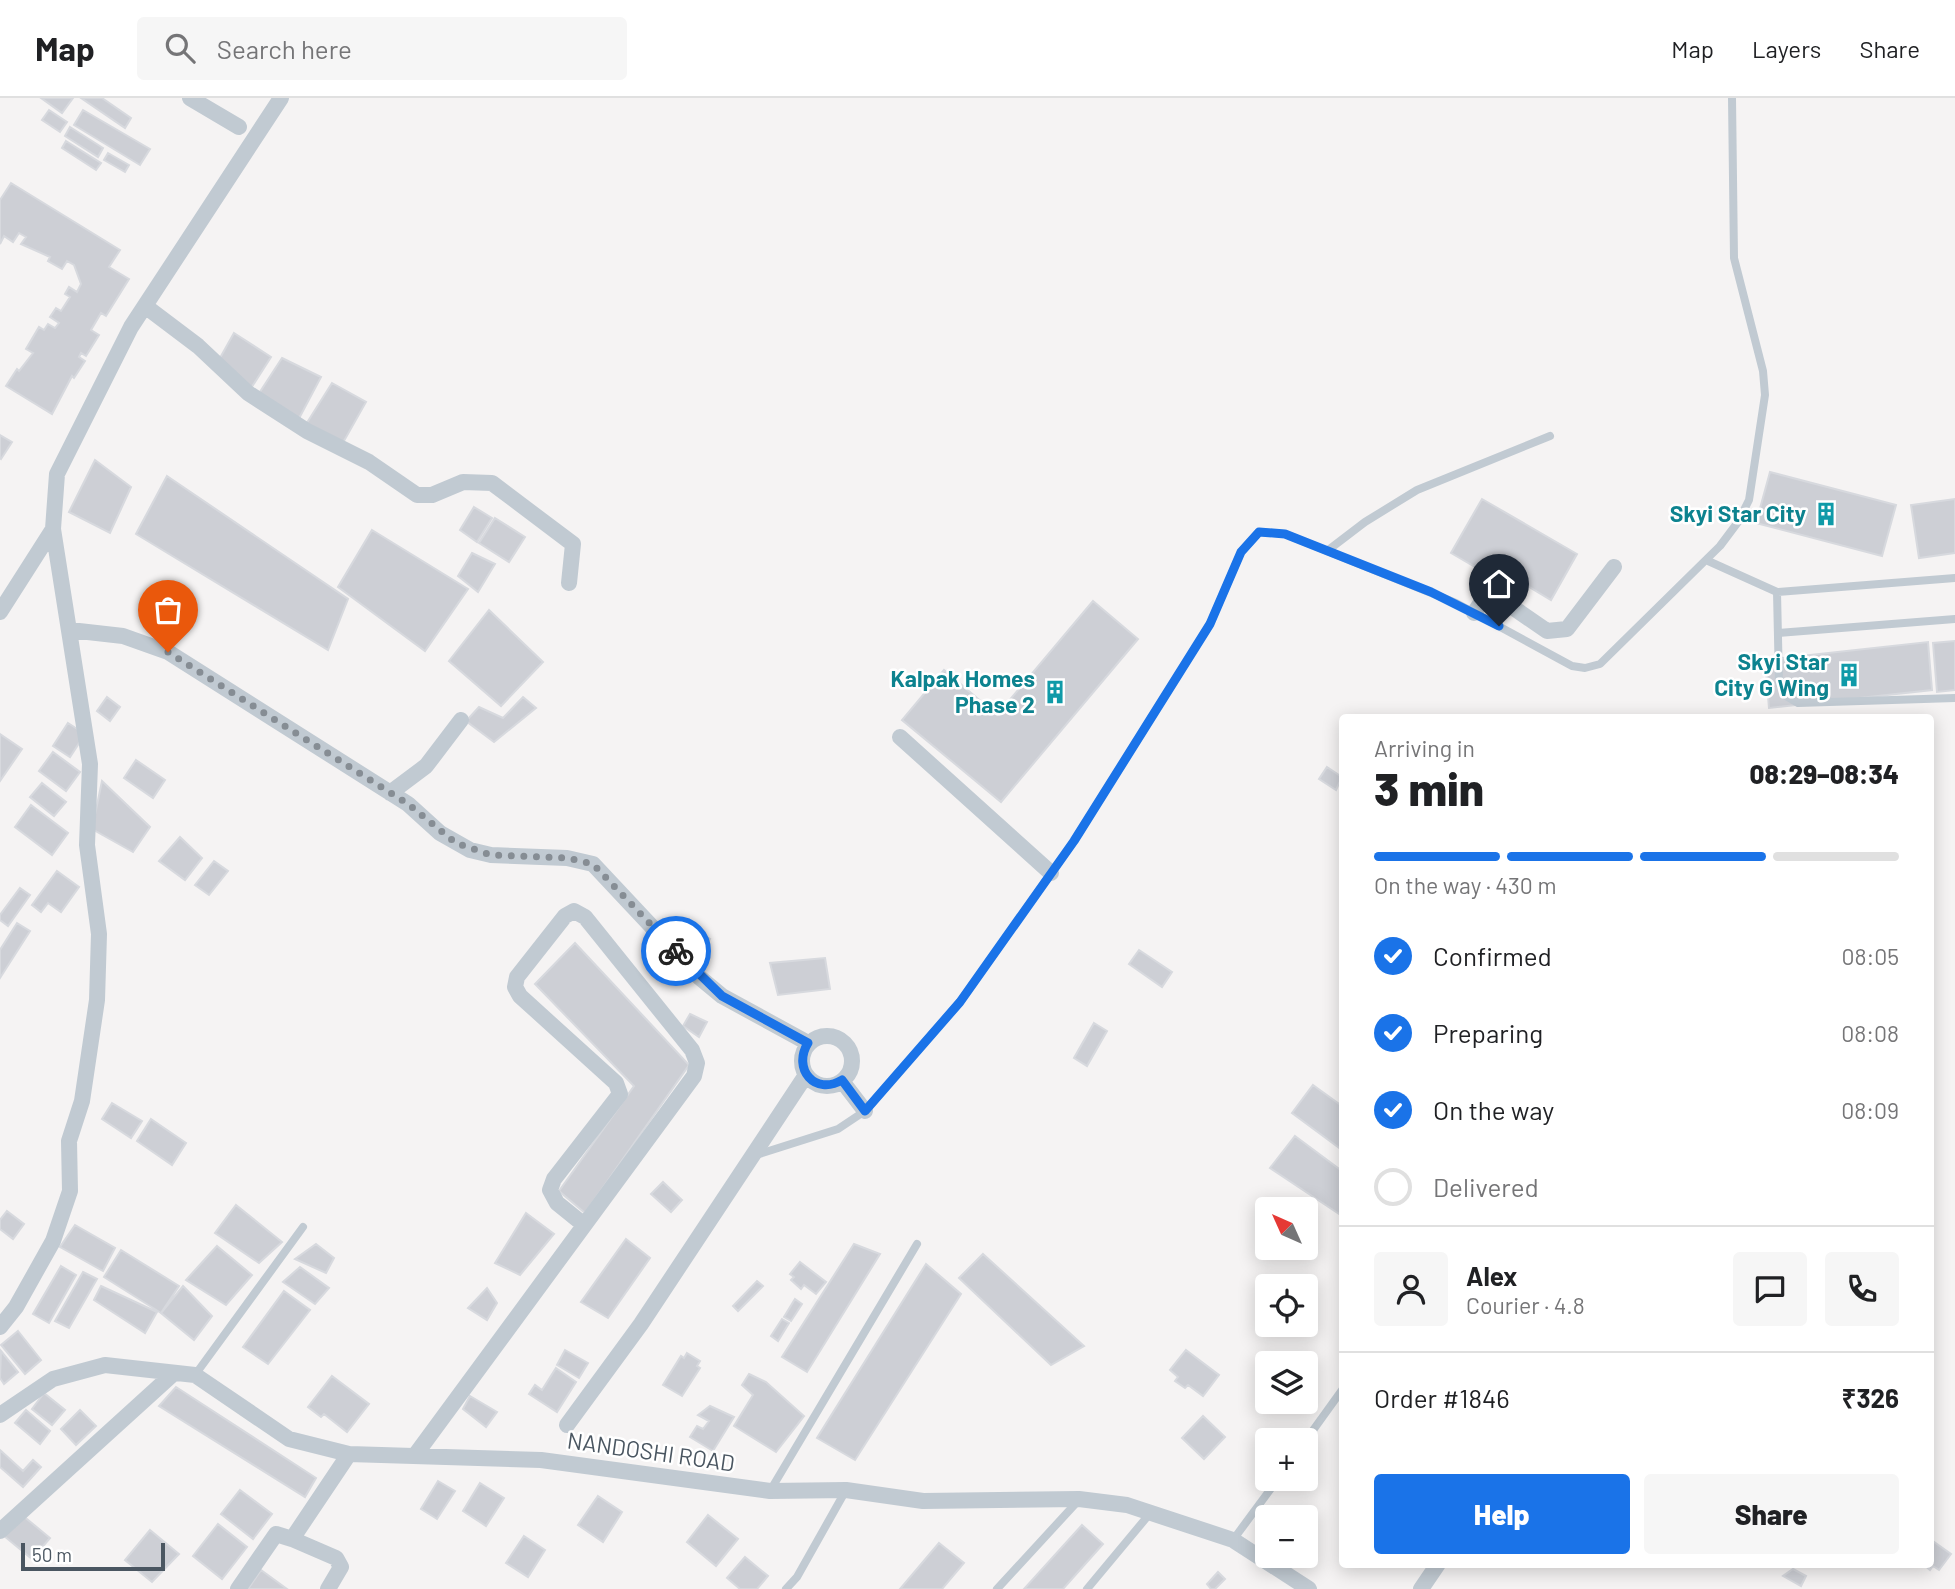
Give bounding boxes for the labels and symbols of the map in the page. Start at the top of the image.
place label: Skyi Star City [1670,499,1806,527]
building icon: Skyi Star City [1812,500,1840,528]
pin [1469,554,1529,626]
pin [138,580,198,652]
place label: Skyi Star City G Wing [1714,647,1829,701]
building icon: Skyi Star City G Wing [1835,661,1863,689]
place label: Kalpak Homes Phase 2 [890,664,1035,718]
building icon: Kalpak Homes Phase 2 [1041,678,1069,706]
courier [641,916,711,986]
north arrow [1255,1197,1318,1260]
street label: NANDOSHI ROAD [566,1425,737,1477]
scale bar [21,1540,164,1572]

